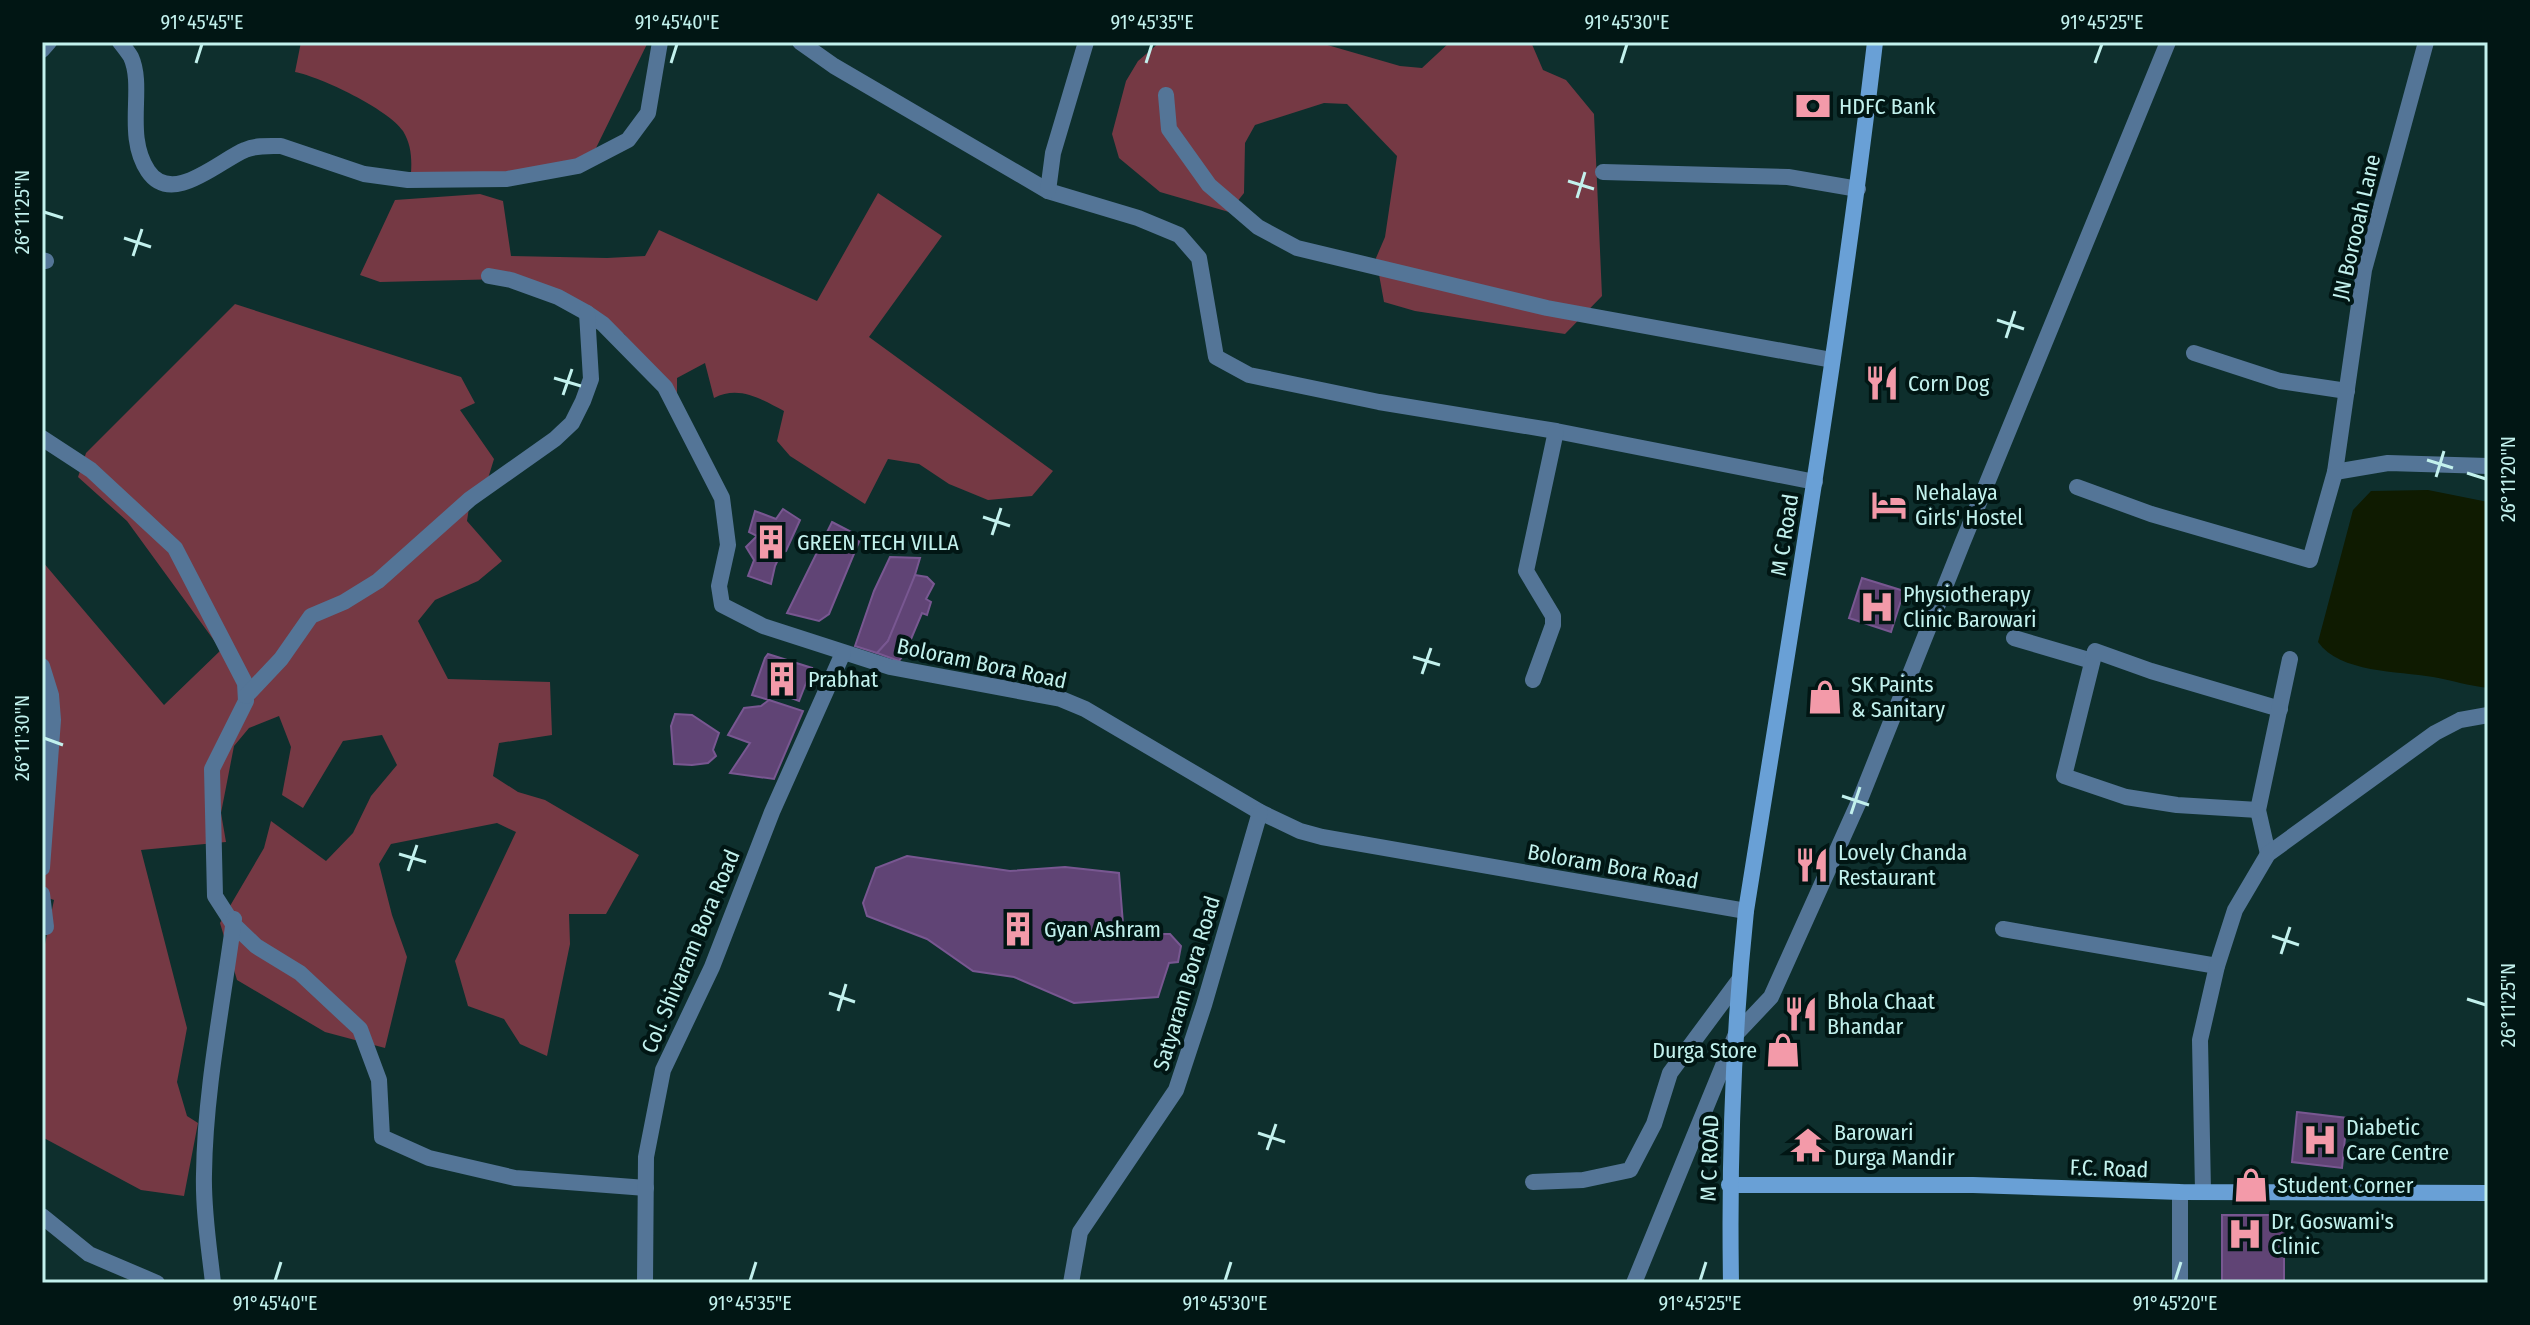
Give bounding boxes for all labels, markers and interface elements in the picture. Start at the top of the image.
text: 91°45'45"E [161,10,243,34]
text: 91°45'40"E [635,10,719,34]
text: 91°45'35"E [1110,10,1194,34]
text: 91°45'30"E [1585,10,1669,34]
text: 91°45'25"E [2061,10,2144,34]
bank icon: HDFC Bank [1794,87,1832,125]
place label: HDFC Bank [1839,93,1936,120]
street label: JN Borooah Lane [2327,152,2386,303]
text: 26°11'25"N [10,170,34,254]
restaurant icon: Corn Dog [1863,364,1901,402]
place label: Corn Dog [1908,370,1990,397]
text: 26°11'20"N [2496,436,2520,522]
place label: Nehalaya Girls' Hostel [1915,479,2023,531]
hotel icon: Nehalaya Girls' Hostel [1870,486,1908,524]
street label: M C Road [1765,492,1804,578]
building icon: GREEN TECH VILLA [752,523,790,561]
place label: GREEN TECH VILLA [797,529,959,556]
place label: Physiotherapy Clinic Barowari [1903,581,2037,633]
hospital icon: Physiotherapy Clinic Barowari [1858,588,1896,626]
street label: Boloram Bora Road [895,632,1069,695]
building icon: Prabhat [763,660,801,698]
place label: Prabhat [808,666,879,693]
place label: SK Paints & Sanitary [1851,671,1945,723]
shop icon: SK Paints & Sanitary [1806,678,1844,716]
text: 26°11'30"N [10,695,34,781]
street label: Boloram Bora Road [1525,838,1700,895]
place label: Lovely Chanda Restaurant [1838,839,1967,891]
street label: Col. Shivaram Bora Road [635,845,746,1057]
restaurant icon: Lovely Chanda Restaurant [1793,846,1831,884]
street label: Satyaram Bora Road [1147,893,1226,1074]
building icon: Gyan Ashram [999,910,1037,948]
place label: Gyan Ashram [1044,916,1161,943]
text: 26°11'25"N [2496,963,2520,1047]
place label: Bhola Chaat Bhandar [1827,988,1936,1040]
restaurant icon: Bhola Chaat Bhandar [1782,995,1820,1033]
shop icon: Durga Store [1764,1031,1802,1069]
place label: Durga Store [1652,1037,1757,1064]
street label: M C ROAD [1694,1114,1725,1202]
place label: Diabetic Care Centre [2346,1114,2449,1166]
place label: Barowari Durga Mandir [1834,1119,1955,1171]
hospital icon: Diabetic Care Centre [2301,1121,2339,1159]
temple icon: Barowari Durga Mandir [1789,1126,1827,1164]
street label: F.C. Road [2069,1154,2149,1183]
shop icon: Student Corner [2232,1166,2270,1204]
place label: Student Corner [2277,1172,2414,1199]
place label: Dr. Goswami's Clinic [2271,1208,2394,1260]
hospital icon: Dr. Goswami's Clinic [2226,1215,2264,1253]
text: 91°45'40"E [233,1291,317,1315]
text: 91°45'35"E [708,1291,792,1315]
text: 91°45'30"E [1183,1291,1267,1315]
text: 91°45'25"E [1659,1291,1742,1315]
text: 91°45'20"E [2133,1291,2217,1315]

